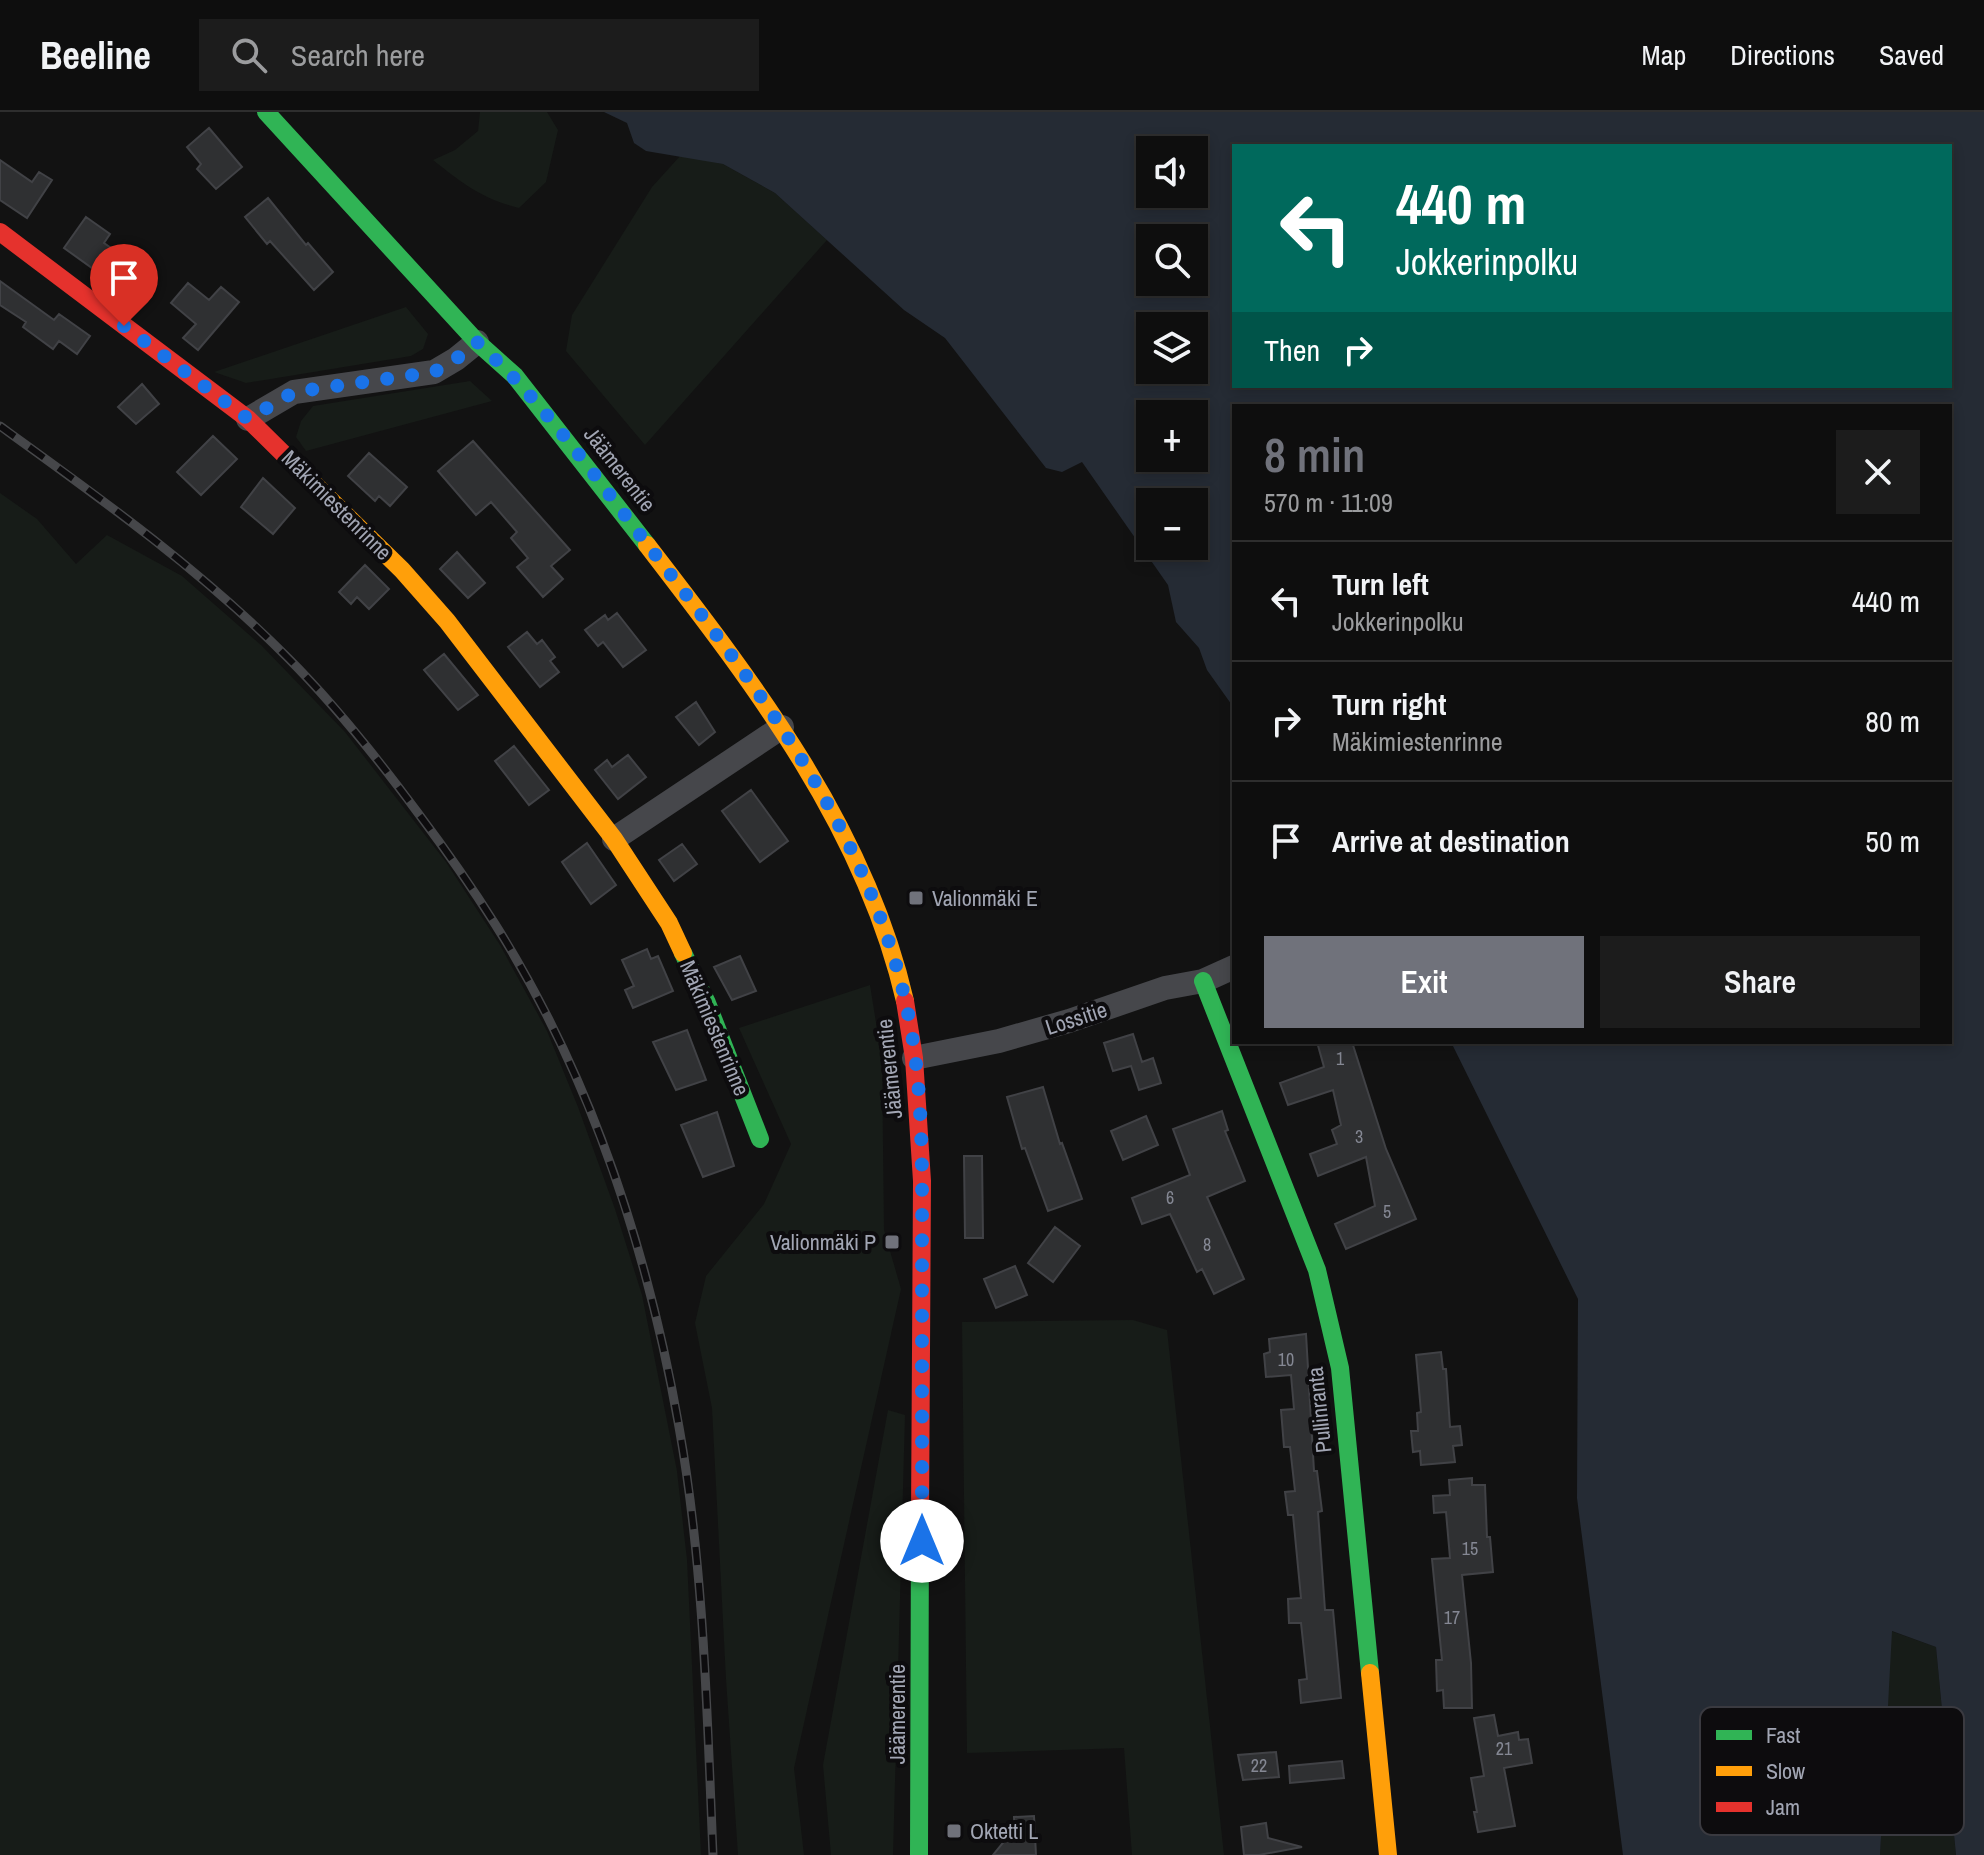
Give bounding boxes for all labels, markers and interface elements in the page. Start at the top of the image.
search box [199,19,759,91]
text: Beeline [40,30,151,81]
icon: search [227,33,271,77]
text: Search here [291,35,425,75]
text: Map [1642,36,1686,74]
text: Directions [1730,36,1835,74]
text: Saved [1879,36,1944,74]
map controls [1136,136,1208,560]
button: sound [1136,136,1208,208]
text: 440 m [1396,166,1526,241]
icon: left [1264,176,1368,280]
button: search [1136,224,1208,296]
text: Jokkerinpolku [1396,238,1578,286]
pin [90,244,158,326]
icon: arrive [102,256,146,300]
button: layers [1136,312,1208,384]
icon: right [1336,328,1380,372]
text: Then [1264,330,1320,370]
button: + [1136,400,1208,472]
street label: Jäämerentie [577,420,663,518]
text: 8 min [1264,422,1365,487]
button: close [1836,430,1920,514]
street label: Mäkimiestenrinne [275,443,399,567]
text: 570 m · 11:09 [1264,485,1393,520]
button: − [1136,488,1208,560]
text: Turn left [1332,564,1429,604]
icon: left [1264,579,1308,623]
text: 440 m [1852,581,1920,621]
text: Jokkerinpolku [1332,604,1464,639]
text: Turn right [1332,684,1446,724]
icon: right [1264,699,1308,743]
text: 80 m [1865,701,1920,741]
text: Mäkimiestenrinne [1332,724,1503,759]
icon: arrive [1264,819,1308,863]
text: Arrive at destination [1332,821,1570,861]
text: 50 m [1865,821,1920,861]
place label: Valionmäki E [932,883,1038,913]
marker: Valionmäki E [907,889,925,907]
button: Exit [1264,936,1584,1028]
button: Share [1600,936,1920,1028]
street label: Mäkimiestenrinne [673,956,757,1100]
street label: Lossitie [1041,994,1111,1042]
street label: Jäämerentie [869,1018,909,1120]
house number: 1 [1336,1046,1345,1071]
house number: 3 [1355,1124,1363,1149]
house number: 6 [1166,1185,1174,1210]
house number: 5 [1383,1199,1391,1224]
place label: Valionmäki P [770,1227,876,1257]
house number: 8 [1203,1232,1211,1257]
marker: Valionmäki P [883,1233,901,1251]
house number: 10 [1278,1347,1294,1372]
street label: Pullinranta [1300,1366,1338,1454]
position arrow [880,1499,964,1583]
house number: 15 [1462,1536,1478,1561]
house number: 17 [1444,1605,1460,1630]
street label: Jäämerentie [882,1664,912,1764]
legend [1700,1707,1964,1835]
text: Fast [1766,1720,1800,1750]
house number: 21 [1496,1736,1513,1761]
house number: 22 [1251,1753,1267,1778]
text: Slow [1766,1756,1805,1786]
text: Jam [1766,1792,1800,1822]
place label: Oktetti L [970,1816,1038,1846]
marker: Oktetti L [945,1822,963,1840]

